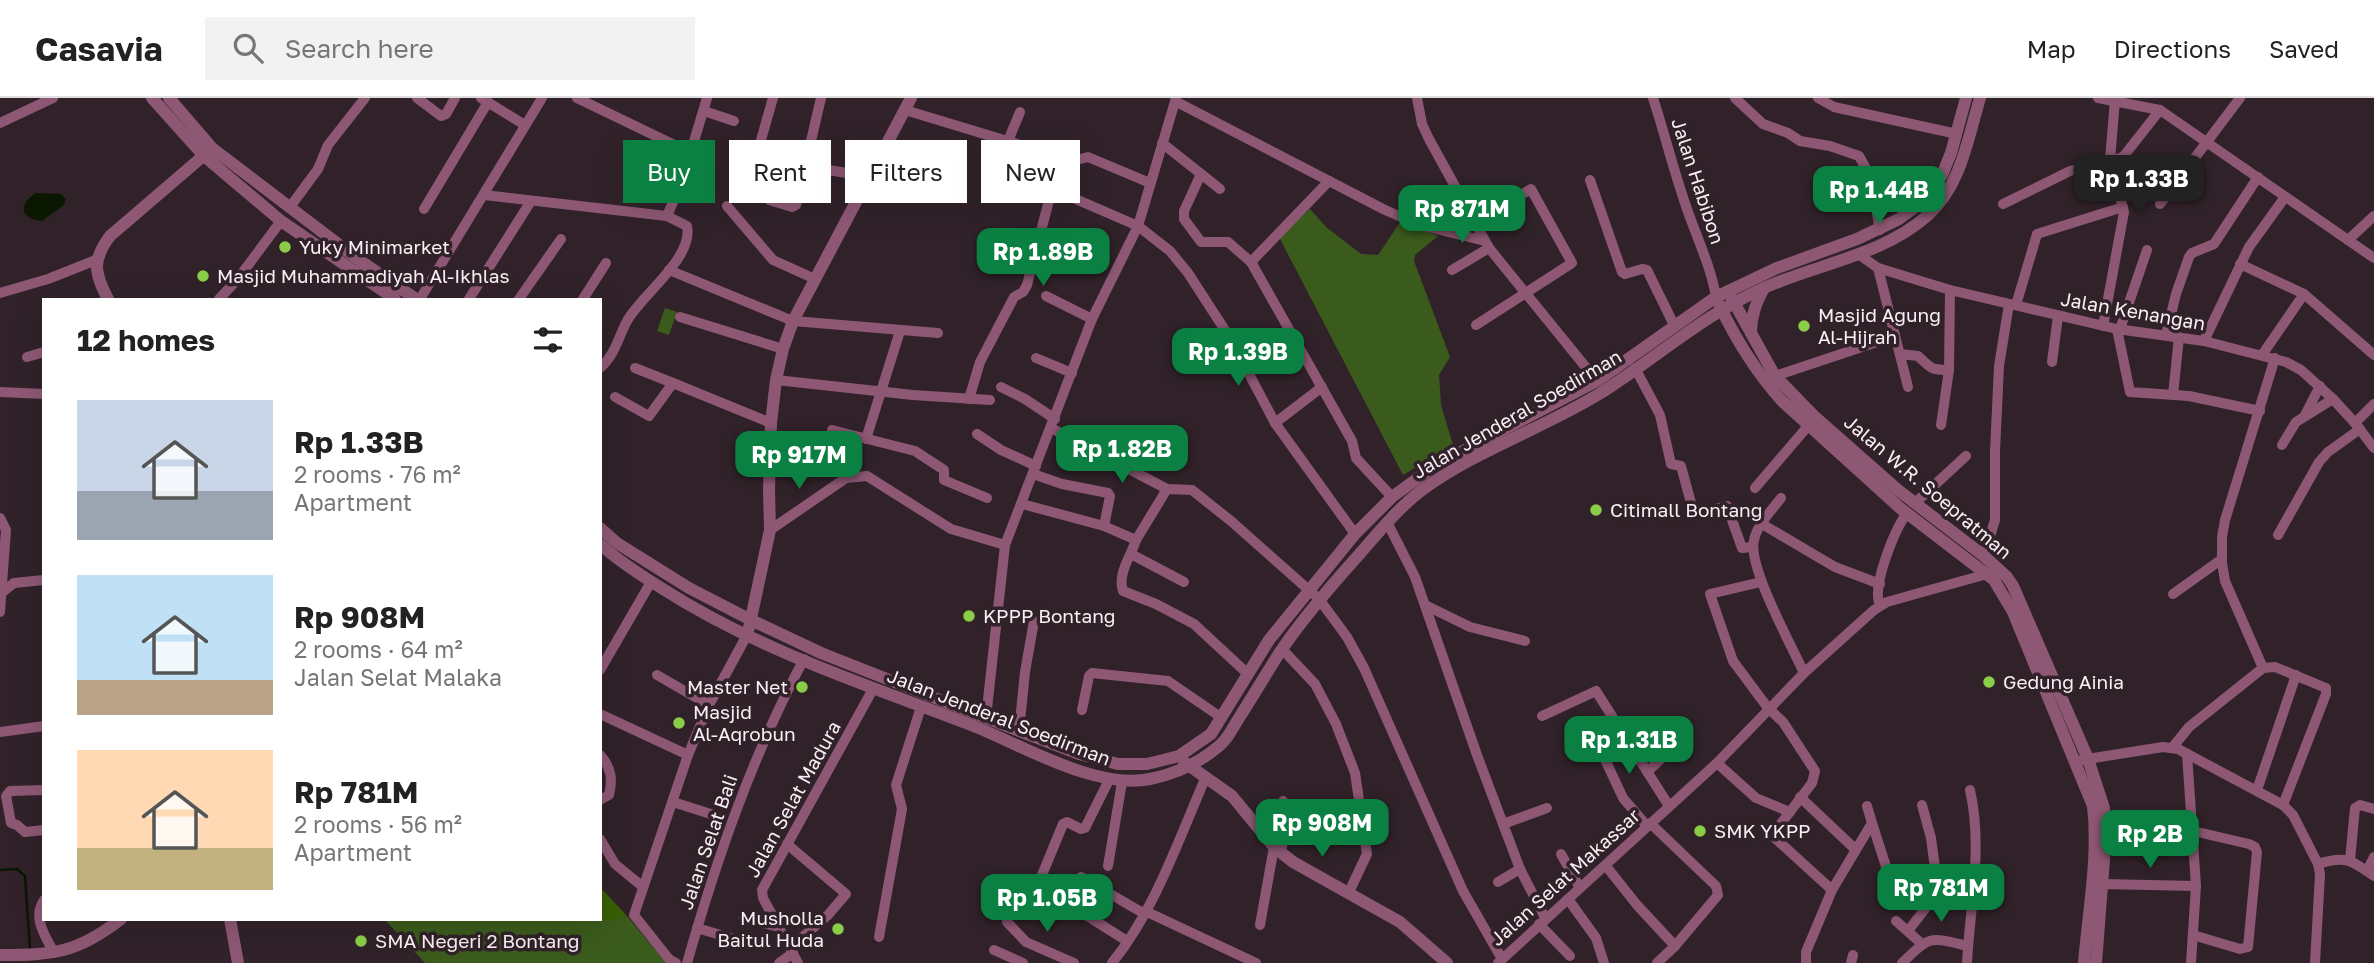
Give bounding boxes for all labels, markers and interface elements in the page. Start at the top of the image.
search box [205,17,695,80]
text: Casavia [35,29,163,68]
icon: search [229,29,267,67]
text: Search here [285,33,434,64]
text: Map [2027,34,2076,63]
text: Directions [2114,34,2231,63]
text: Saved [2269,34,2339,63]
street label: Jalan Habibon [1667,115,1730,247]
chip: Buy [623,140,715,203]
chip: Rent [729,140,831,203]
chip: Filters [845,140,967,203]
chip: New [981,140,1080,203]
pin: Rp 1.33B [2067,156,2211,215]
text: Rp 1.33B [2089,164,2189,192]
pin: Rp 1.44B [1807,166,1951,226]
text: Rp 1.44B [1829,175,1929,203]
pin: Rp 871M [1397,186,1527,245]
text: Rp 871M [1414,194,1510,222]
pin: Rp 1.89B [971,228,1115,288]
place label: Yuky Minimarket [299,235,450,258]
text: Rp 1.89B [993,237,1093,265]
marker: Yuky Minimarket [277,239,293,255]
place label: Masjid Muhammadiyah Al-Ikhlas [217,264,510,287]
marker: Masjid Muhammadiyah Al-Ikhlas [195,268,211,284]
street label: Jalan Kenangan [2059,286,2207,335]
place label: Masjid Agung Al-Hijrah [1818,303,1941,348]
marker: Masjid Agung Al-Hijrah [1796,318,1812,334]
icon: filters [529,321,567,359]
text: 12 homes [77,322,215,358]
pin: Rp 1.39B [1166,328,1310,388]
text: Rp 1.39B [1188,337,1288,365]
street label: Jalan Jenderal Soedirman [1408,344,1625,483]
street label: Jalan W.R. Soepratman [1840,410,2017,563]
text: Rp 1.33B [294,424,424,460]
pin: Rp 1.82B [1050,426,1194,485]
icon: home [133,428,217,512]
pin: Rp 917M [734,432,864,491]
text: Rp 1.82B [1072,434,1172,462]
text: Rp 917M [751,440,847,468]
text: 2 rooms · 76 m² [294,460,461,488]
text: Apartment [294,488,412,516]
place label: Citimall Bontang [1610,498,1763,521]
marker: Citimall Bontang [1588,502,1604,518]
text: Rp 908M [294,599,425,635]
icon: home [133,603,217,687]
place label: KPPP Bontang [983,604,1116,627]
marker: KPPP Bontang [961,608,977,624]
text: 2 rooms · 64 m² [294,635,463,663]
text: Jalan Selat Malaka [294,663,502,691]
street label: Jalan Jenderal Soedirman [884,663,1114,770]
place label: Gedung Ainia [2003,670,2124,693]
marker: Gedung Ainia [1981,674,1997,690]
place label: Master Net [687,675,788,698]
marker: Master Net [794,679,810,695]
place label: Masjid Al-Aqrobun [693,700,796,745]
marker: Masjid Al-Aqrobun [671,715,687,731]
pin: Rp 1.31B [1557,716,1701,776]
street label: Jalan Selat Madura [740,717,845,881]
text: Rp 1.31B [1580,725,1678,753]
street label: Jalan Selat Bali [674,771,741,912]
text: Rp 781M [294,774,419,810]
icon: home [133,778,217,862]
pin: Rp 908M [1257,800,1387,859]
street label: Jalan Selat Makassar [1485,803,1645,950]
text: Rp 908M [1272,808,1372,836]
text: 2 rooms · 56 m² [294,810,462,838]
pin: Rp 2B [2101,810,2199,870]
place label: SMK YKPP [1714,819,1811,842]
text: Rp 2B [2117,819,2183,847]
marker: SMK YKPP [1692,823,1708,839]
text: Apartment [294,838,412,866]
pin: Rp 781M [1876,864,2006,924]
text: Rp 781M [1893,873,1989,901]
pin: Rp 1.05B [975,874,1119,934]
text: Rp 1.05B [997,883,1097,911]
place label: Musholla Baitul Huda [717,906,824,951]
marker: Musholla Baitul Huda [830,921,846,937]
place label: SMA Negeri 2 Bontang [375,929,580,952]
marker: SMA Negeri 2 Bontang [353,933,369,949]

